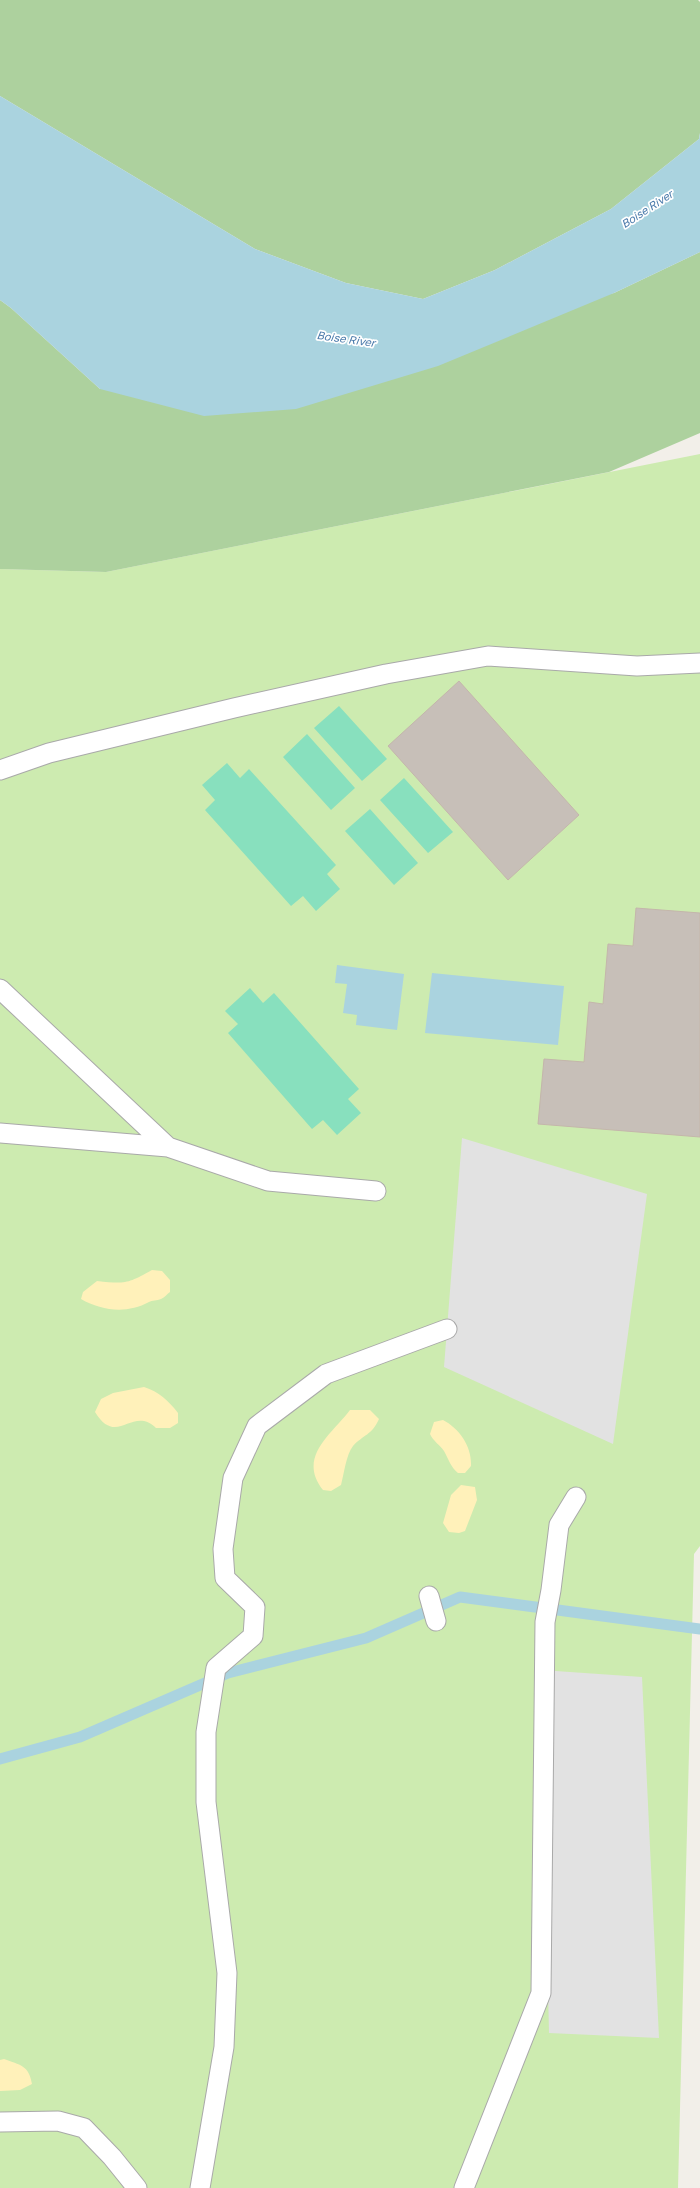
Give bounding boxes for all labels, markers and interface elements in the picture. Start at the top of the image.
water label: Boise River [618,186,676,230]
water label: Boise River [316,328,378,349]

